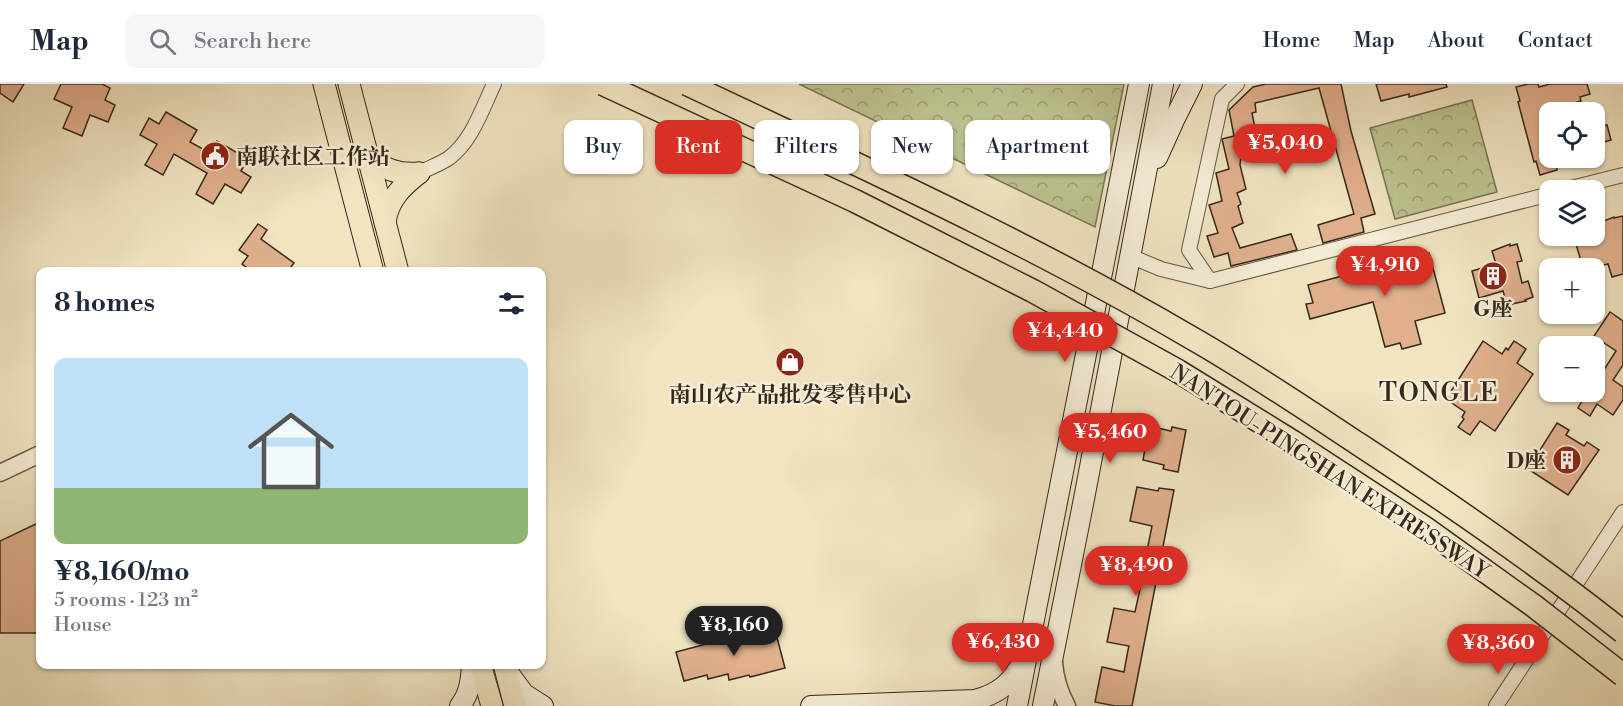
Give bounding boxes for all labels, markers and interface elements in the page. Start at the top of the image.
search box [125,14,545,68]
text: Map [30,24,89,59]
icon: search [146,25,179,58]
text: Search here [194,28,311,55]
text: Home [1263,28,1320,54]
text: Map [1353,28,1395,54]
text: About [1428,28,1485,54]
text: Contact [1518,28,1593,54]
map controls [1539,102,1605,402]
button: locate [1539,102,1605,168]
chip: Buy [564,120,643,174]
chip: Rent [655,120,742,174]
chip: Filters [754,120,859,174]
chip: New [871,120,953,174]
chip: Apartment [965,120,1110,174]
pin: ¥5,040 [1236,124,1334,175]
text: ¥5,040 [1247,131,1323,156]
public building icon: 南联社区工作站 [199,140,231,172]
place label: 南联社区工作站 [236,144,390,171]
button: layers [1539,180,1605,246]
pin: ¥4,910 [1336,246,1434,297]
text: ¥4,910 [1350,253,1420,278]
button: + [1539,258,1605,324]
building icon: G座 [1477,260,1509,292]
text: 8 homes [54,287,155,319]
icon: filters [495,287,528,320]
place label: G座 [1473,296,1513,323]
pin: ¥4,440 [1016,312,1114,363]
text: ¥4,440 [1027,319,1103,344]
button: − [1539,336,1605,402]
shop icon: 南山农产品批发零售中心 [774,346,806,378]
street label: NANTOU-PINGSHAN EXPRESSWAY [1165,359,1495,586]
district label: TONGLE [1379,377,1499,409]
place label: 南山农产品批发零售中心 [669,382,911,409]
icon: home [237,397,345,505]
pin: ¥5,460 [1061,413,1159,464]
text: ¥5,460 [1073,420,1147,445]
building icon: D座 [1551,444,1583,476]
place label: D座 [1506,448,1546,475]
pin: ¥8,490 [1087,546,1185,597]
text: ¥8,490 [1099,553,1173,578]
text: ¥8,160/mo [54,556,190,588]
text: 5 rooms · 123 m² [54,588,198,613]
pin: ¥8,160 [685,606,783,657]
text: House [54,613,112,638]
text: ¥8,160 [699,613,769,638]
pin: ¥6,430 [954,623,1052,674]
pin: ¥8,360 [1449,624,1547,675]
text: ¥6,430 [966,630,1040,655]
text: ¥8,360 [1461,631,1535,656]

